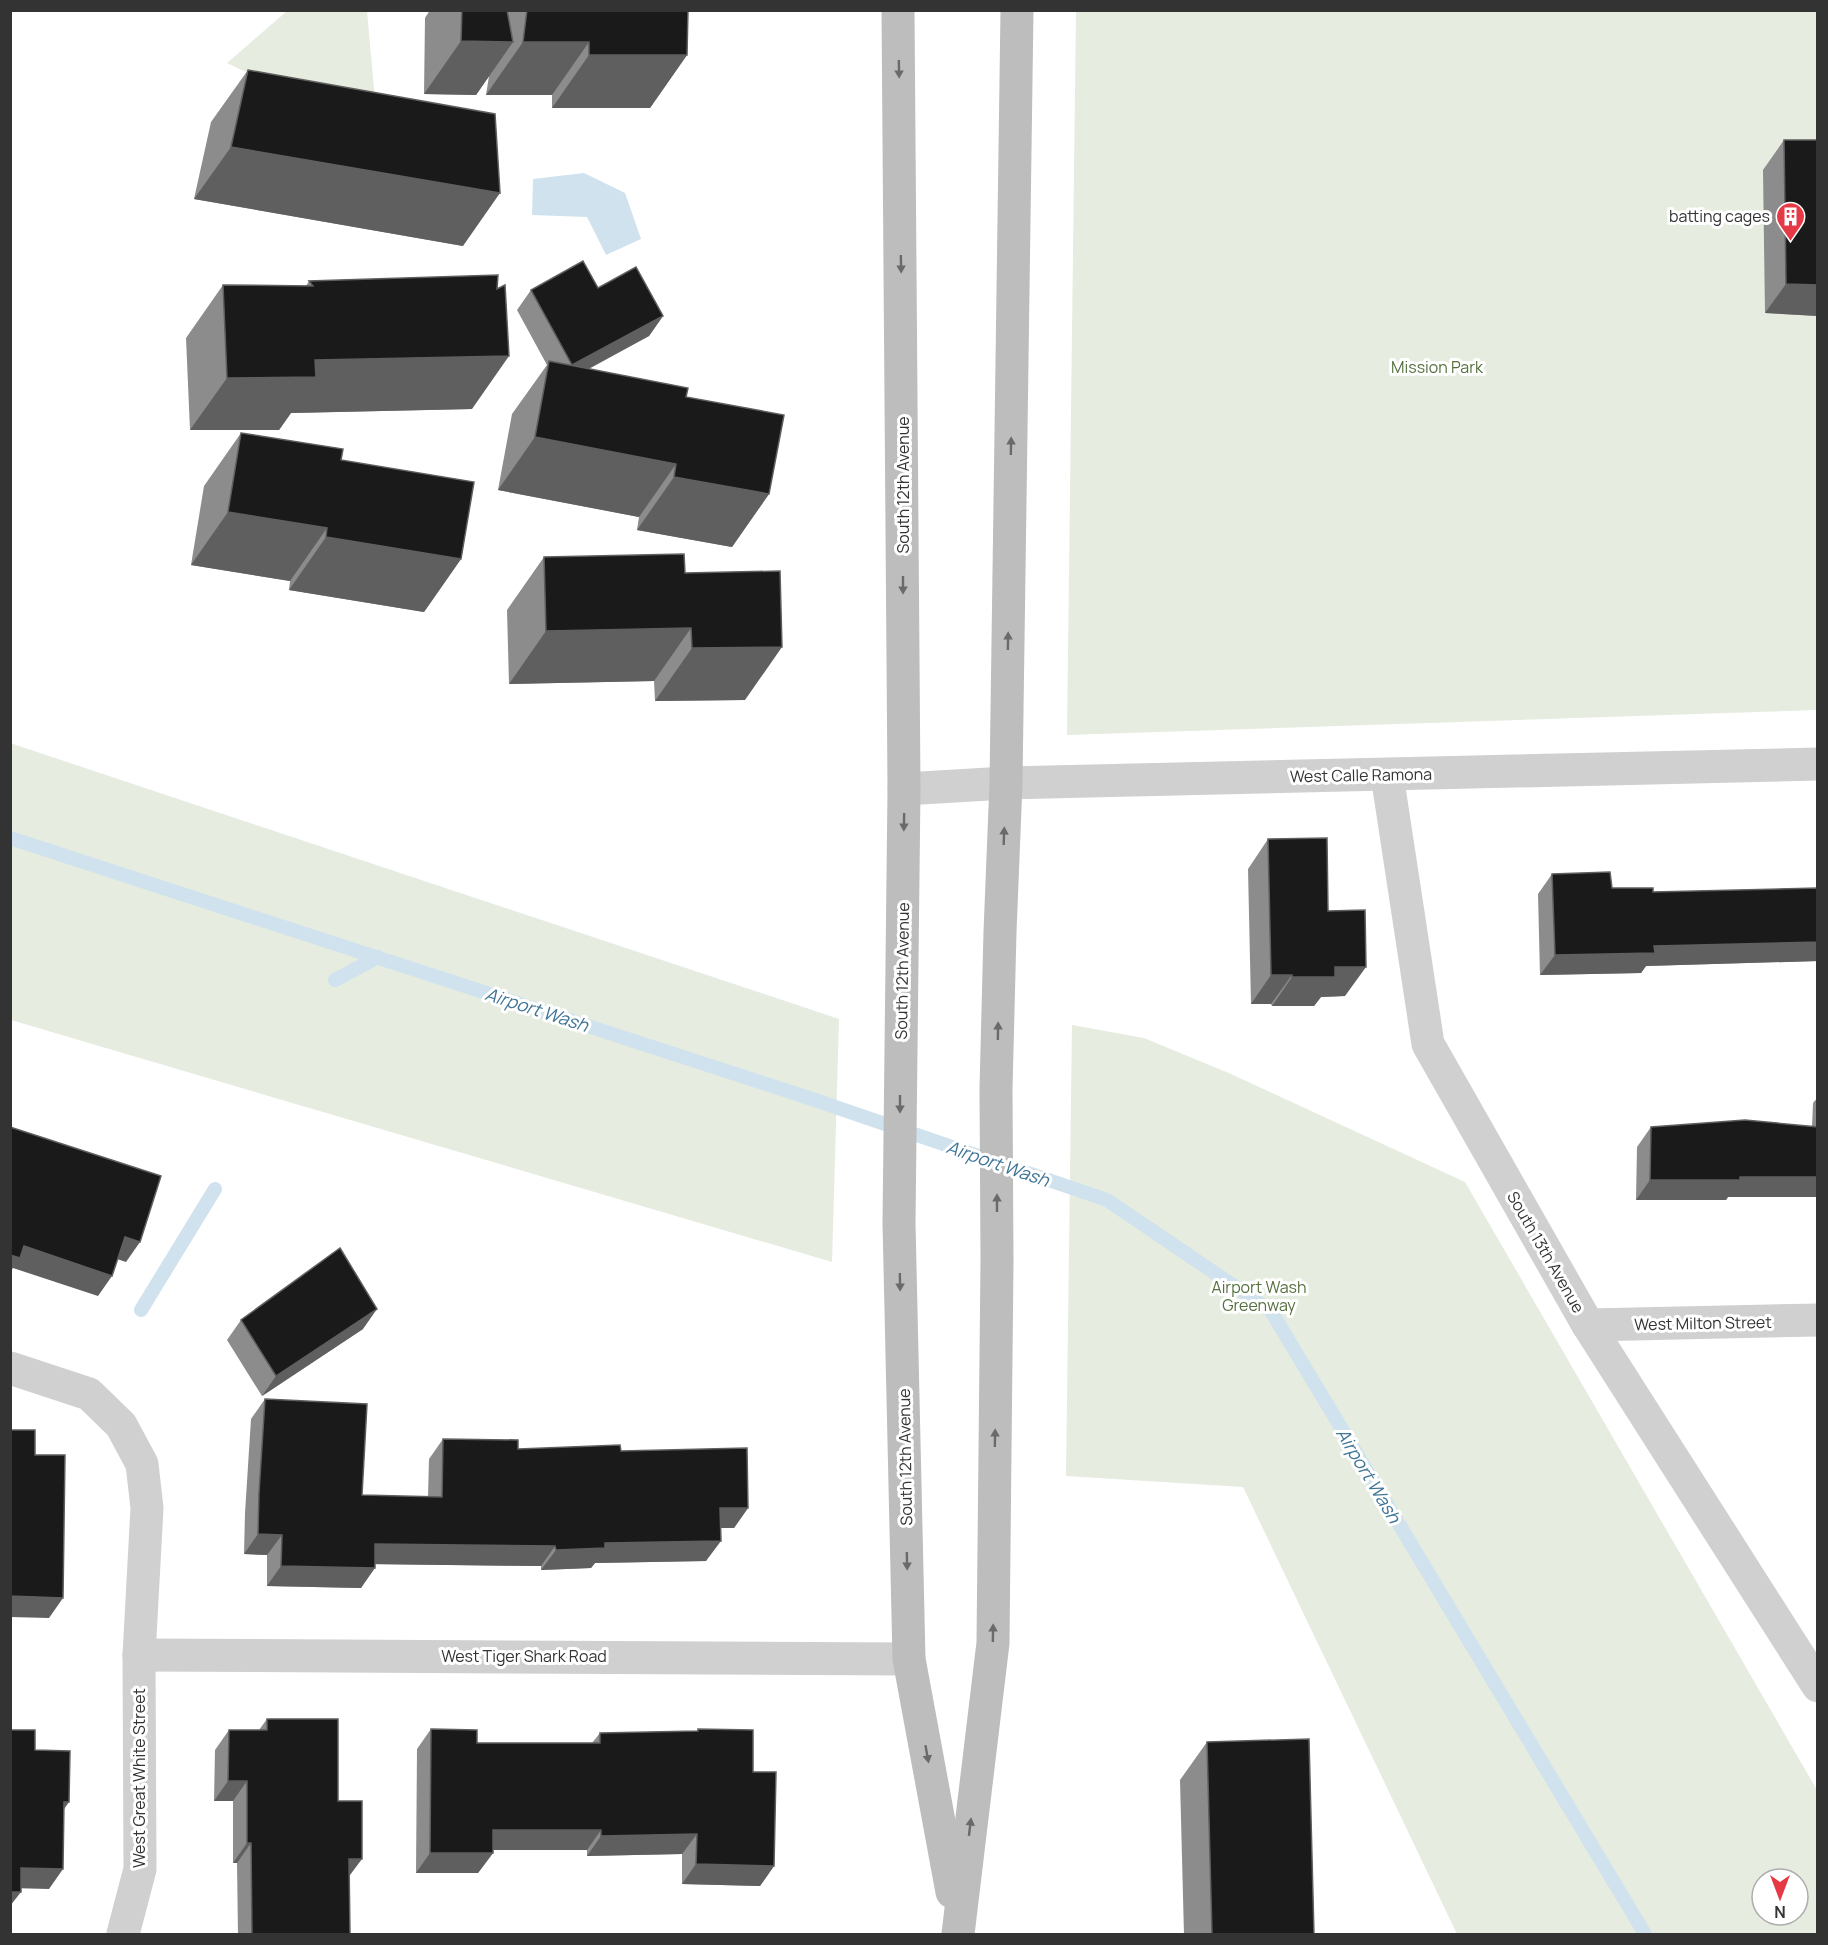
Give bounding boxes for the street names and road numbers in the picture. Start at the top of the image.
street label: South 12th Avenue [892,416,914,554]
street label: West Calle Ramona [1290,763,1432,787]
street label: South 12th Avenue [890,902,914,1040]
street label: South 13th Avenue [1502,1187,1590,1317]
street label: West Milton Street [1634,1311,1772,1335]
street label: South 12th Avenue [893,1388,917,1526]
street label: West Tiger Shark Road [441,1645,607,1667]
street label: West Great White Street [128,1688,150,1868]

